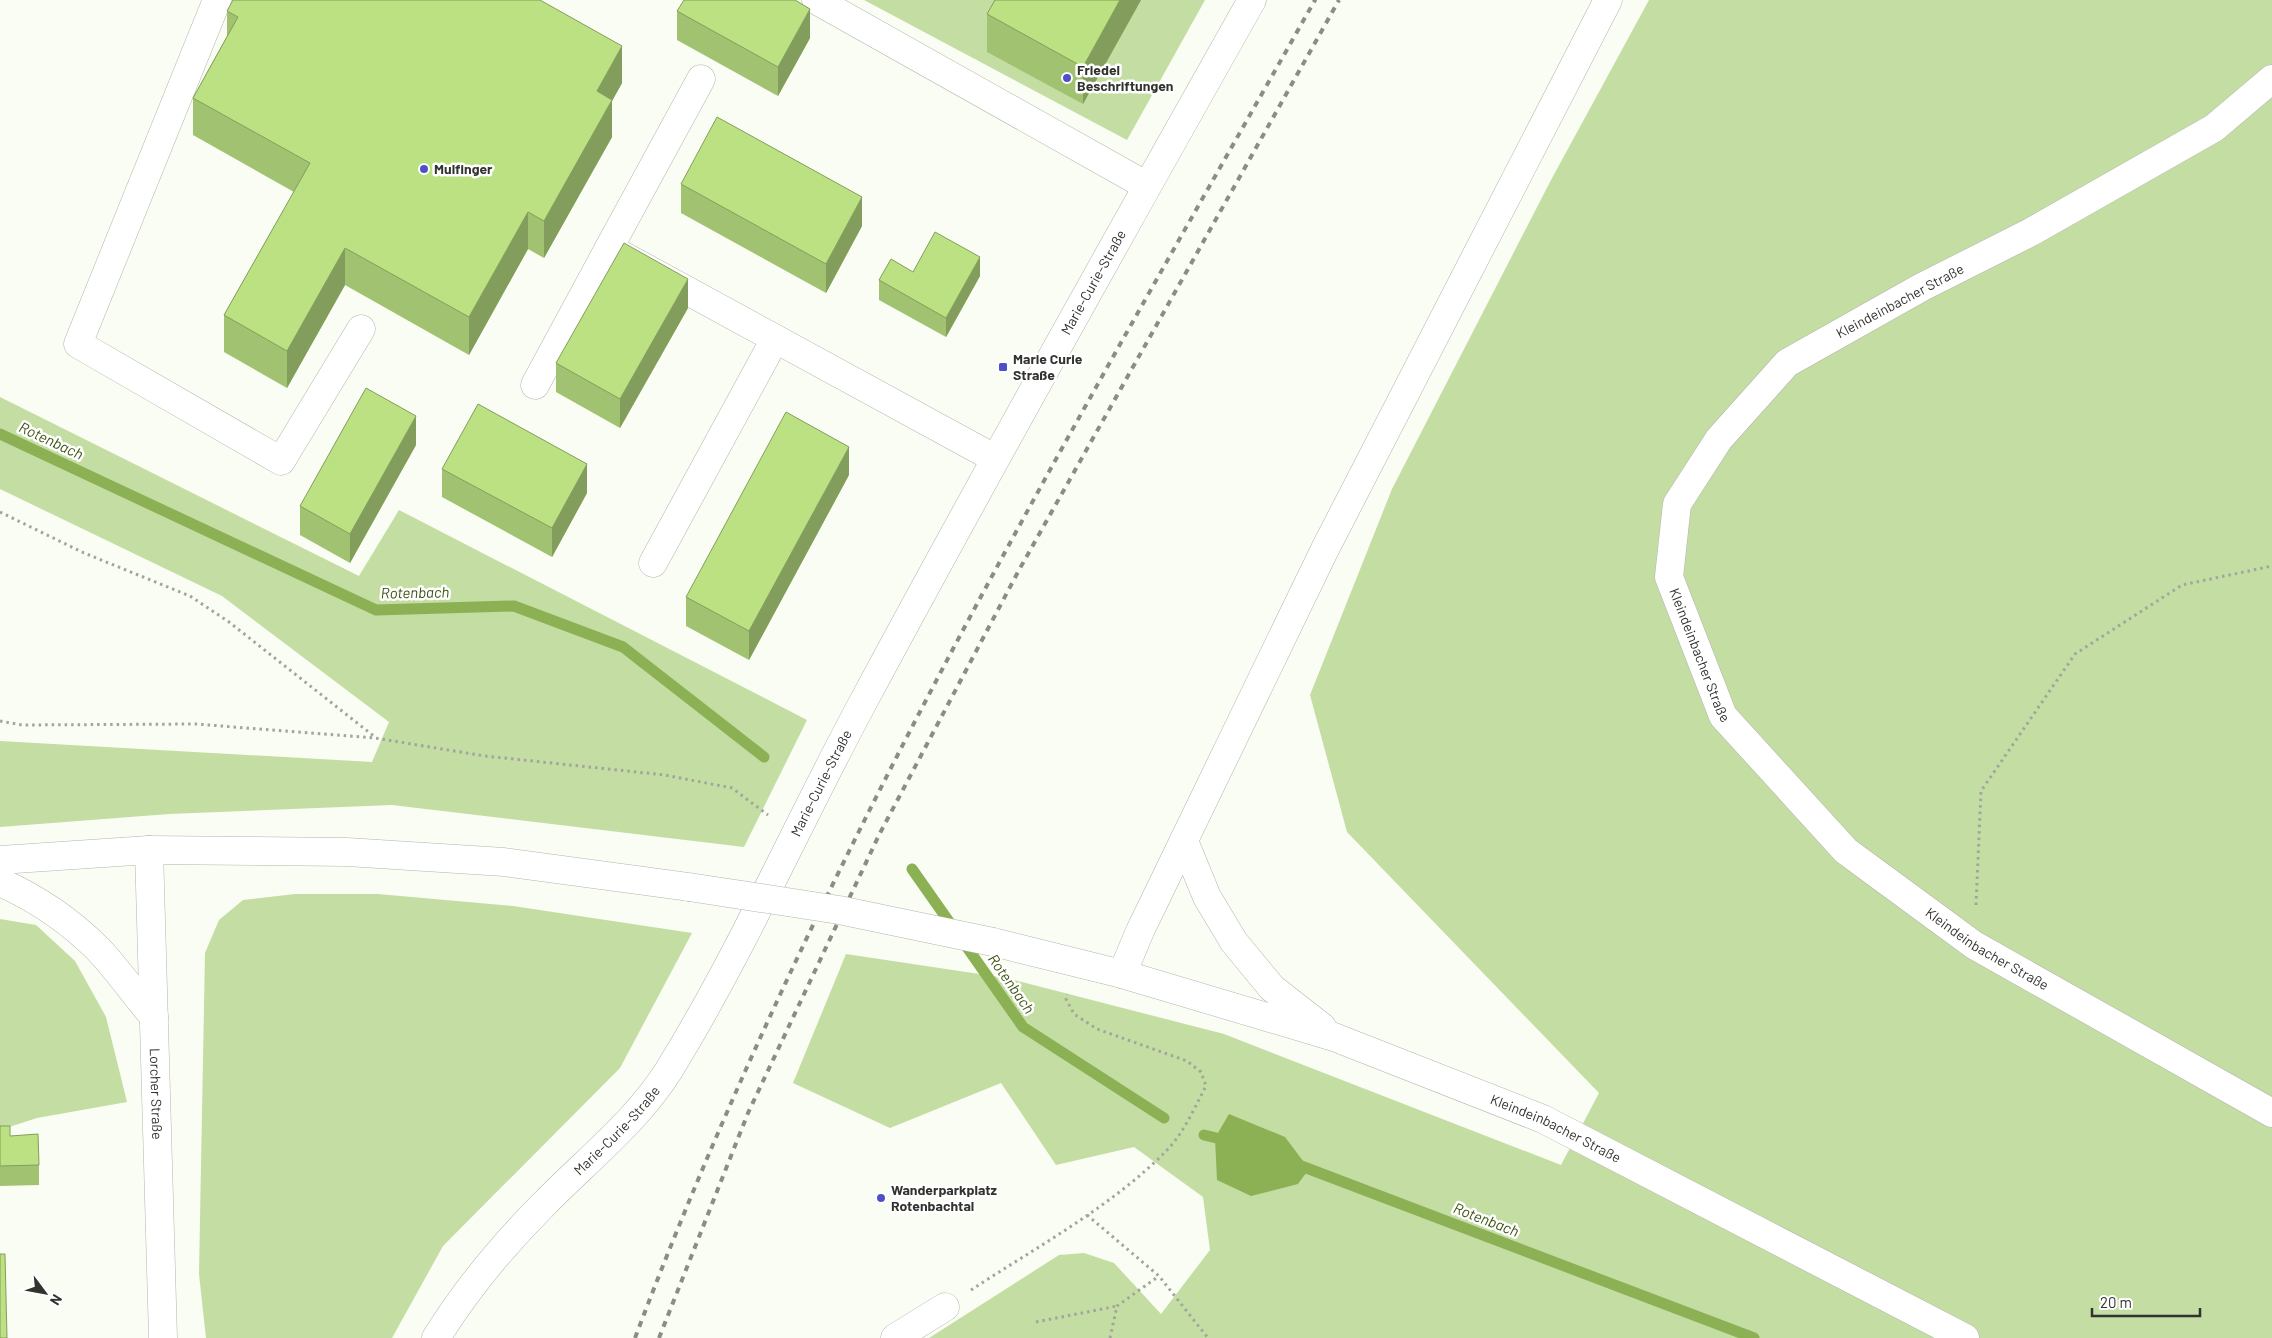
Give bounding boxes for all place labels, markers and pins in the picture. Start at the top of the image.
place label: Friedel Beschriftungen [1077,61,1173,94]
marker: Friedel Beschriftungen [1061,72,1073,84]
place label: Mulfinger [434,160,493,177]
marker: Mulfinger [418,163,430,175]
place label: Marie Curie Straße [1013,350,1083,383]
marker: Marie Curie Straße [997,361,1009,373]
place label: Wanderparkplatz Rotenbachtal [891,1181,997,1214]
marker: Wanderparkplatz Rotenbachtal [875,1192,887,1204]

